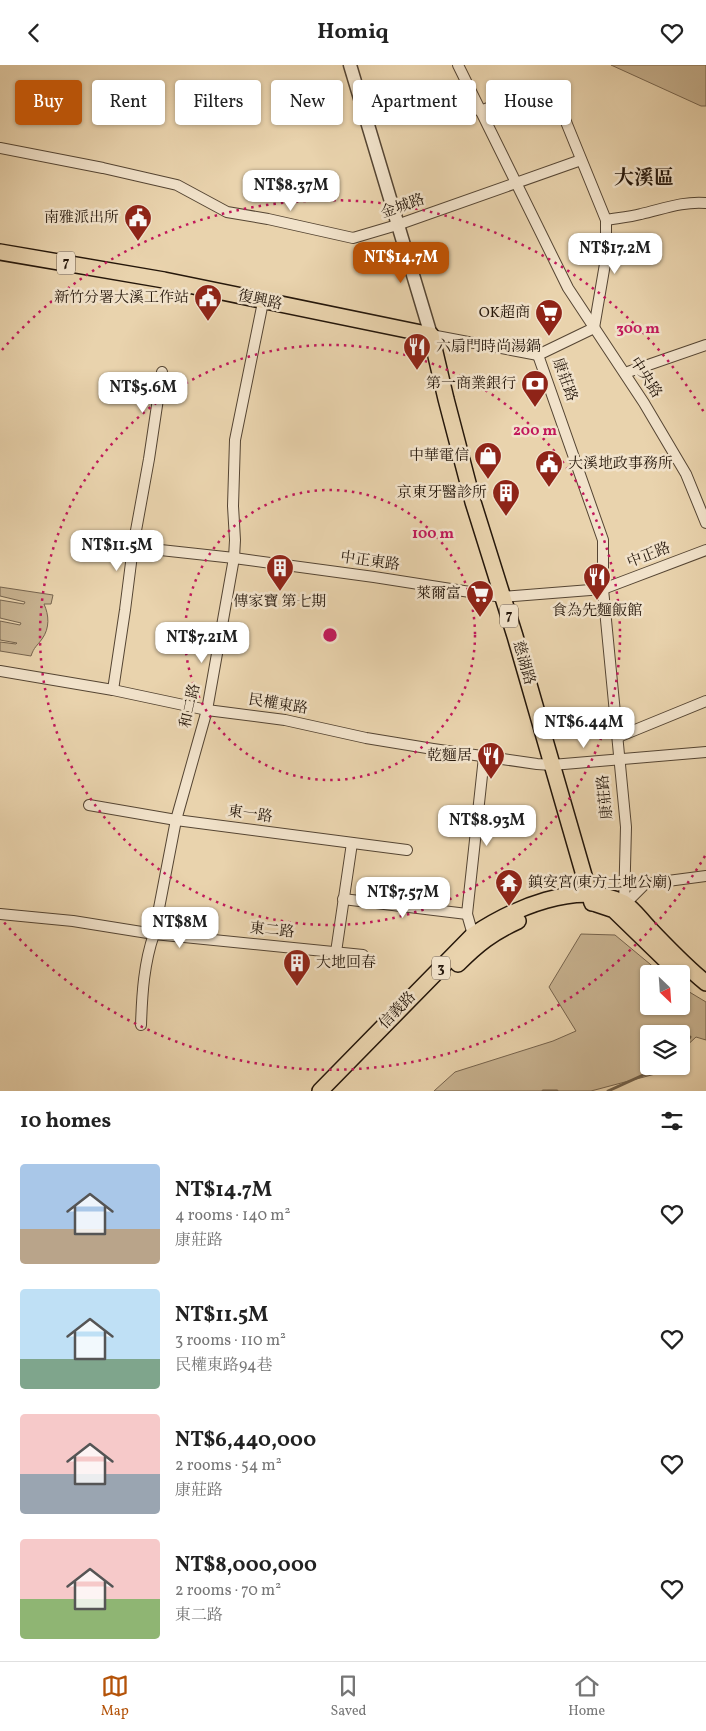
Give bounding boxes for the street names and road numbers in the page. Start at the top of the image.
street label: 金城路 [378,190,428,224]
road number: 7 [57,252,75,275]
street label: 復興路 [236,286,284,316]
street label: 中央路 [624,353,666,403]
street label: 康莊路 [546,355,582,405]
street label: 中正路 [624,538,674,574]
street label: 中正東路 [339,547,401,577]
road number: 7 [500,605,518,627]
street label: 慈湖路 [507,638,539,688]
street label: 和二路 [176,682,206,730]
street label: 民權東路 [247,690,309,720]
street label: 康莊路 [593,774,619,820]
street label: 東一路 [226,801,274,829]
street label: 東二路 [249,918,295,944]
road number: 3 [432,956,450,979]
street label: 信義路 [375,988,421,1034]

